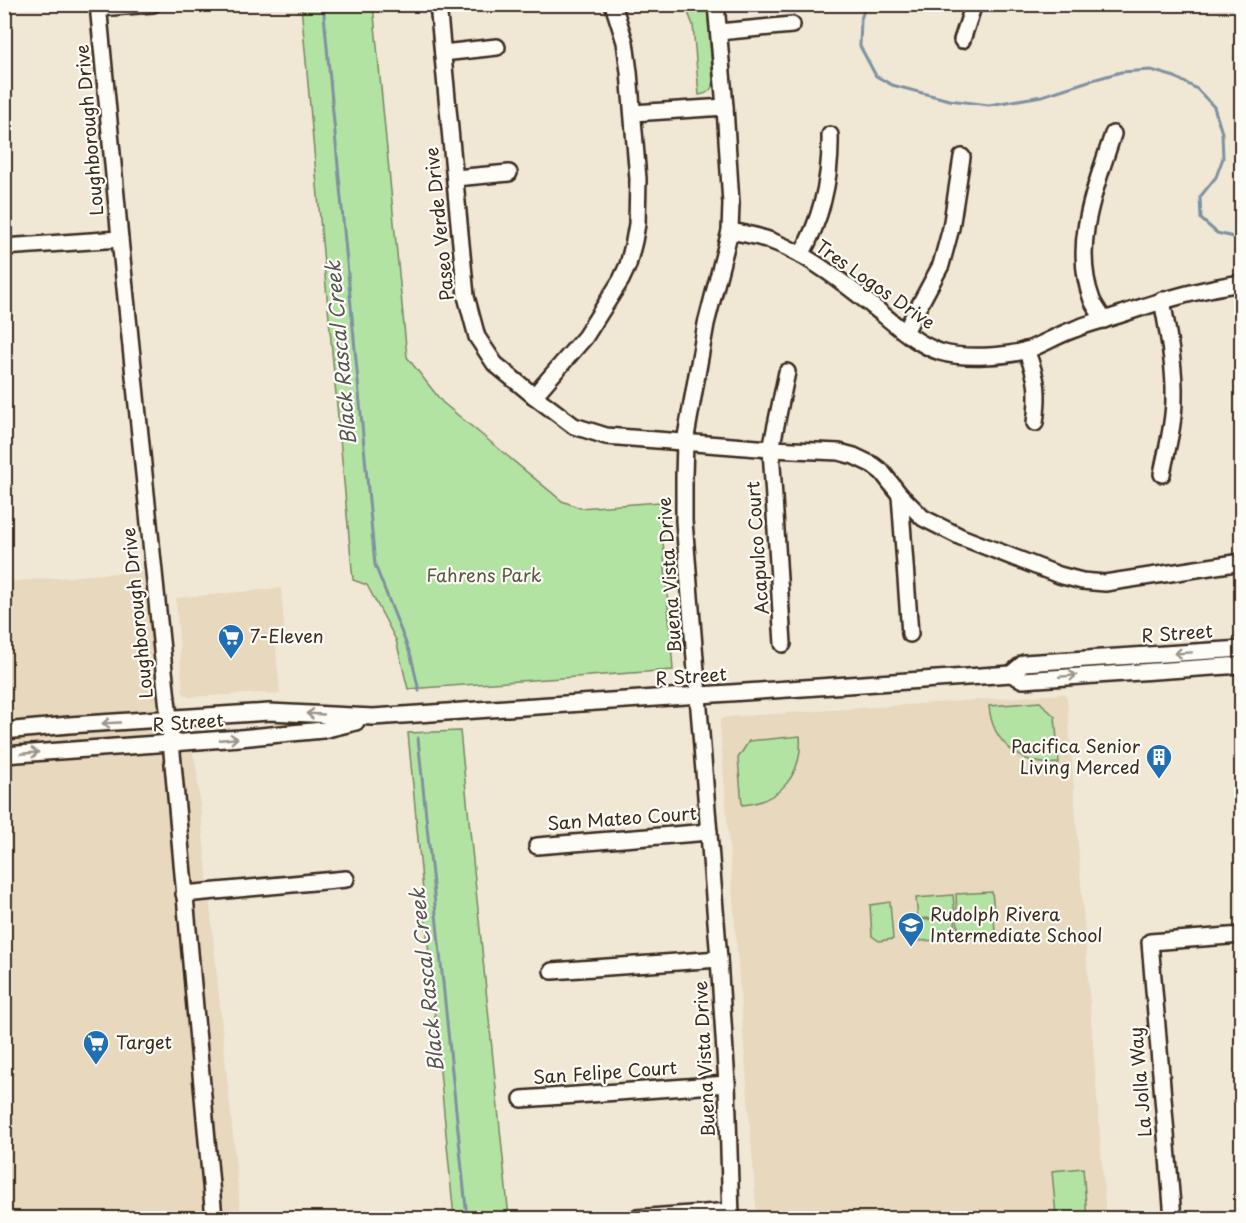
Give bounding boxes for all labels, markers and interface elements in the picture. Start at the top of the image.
street label: Loughborough Drive [68,43,109,217]
street label: Paseo Verde Drive [417,146,460,303]
street label: Tres Logos Drive [811,232,941,335]
water label: Black Rascal Creek [317,259,363,446]
street label: Acapulco Court [738,480,775,616]
street label: Buena Vista Drive [650,496,687,654]
street label: Loughborough Drive [114,526,159,700]
park label: Fahrens Park [426,561,542,588]
street label: R Street [1140,617,1213,648]
supermarket icon: 7-Eleven [216,622,246,660]
place label: 7-Eleven [250,622,324,649]
one-way arrow [1174,648,1194,659]
street label: R Street [654,660,727,691]
one-way arrow [1058,671,1078,682]
street label: R Street [151,706,224,737]
one-way arrow [305,709,325,720]
one-way arrow [101,717,121,728]
place label: Pacifica Senior Living Merced [1011,732,1141,780]
one-way arrow [219,733,239,744]
building icon: Pacifica Senior Living Merced [1144,742,1174,780]
one-way arrow [19,747,39,758]
street label: San Mateo Court [546,799,698,836]
water label: Black Rascal Creek [401,886,451,1073]
place label: Rudolph Rivera Intermediate School [930,900,1103,948]
school or university icon: Rudolph Rivera Intermediate School [896,910,926,948]
street label: Buena Vista Drive [686,980,721,1138]
street label: La Jolla Way [1121,1026,1158,1138]
supermarket icon: Target [81,1028,111,1066]
place label: Target [116,1028,172,1055]
street label: San Felipe Court [532,1053,678,1090]

